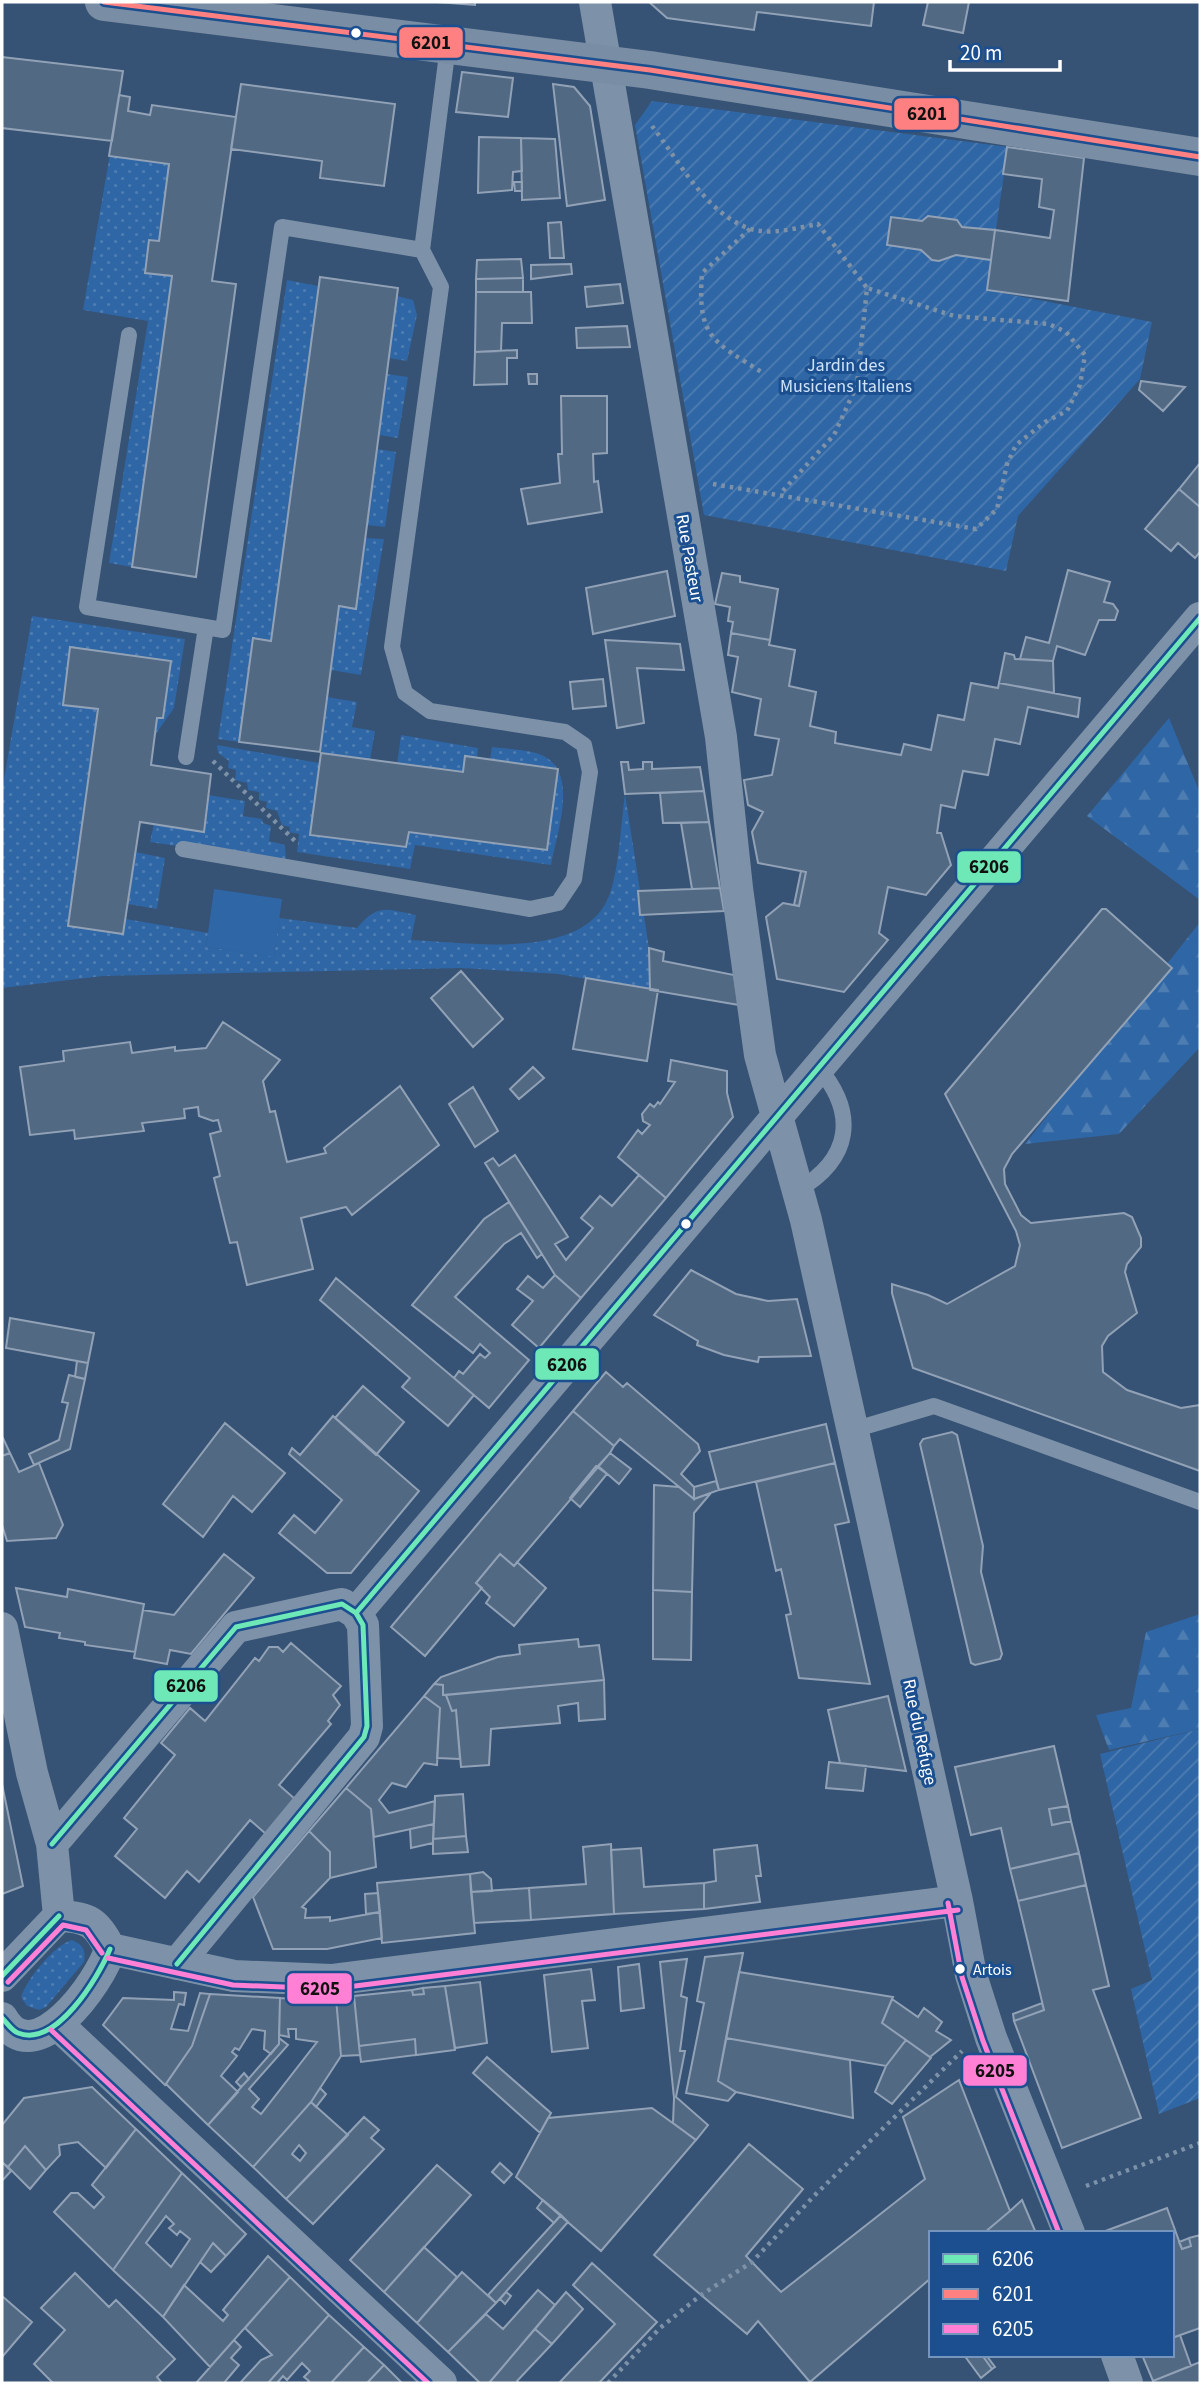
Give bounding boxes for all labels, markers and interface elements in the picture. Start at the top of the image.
unlabelled marker [349,26,363,40]
line badge: 6201 [398,26,464,59]
scale bar [950,28,1060,72]
text: 6201 [411,30,451,57]
text: 20 m [960,38,1002,68]
line badge: 6201 [893,97,960,131]
text: 6201 [907,101,947,128]
park label: Jardin des Musiciens Italiens [780,353,912,399]
street label: Rue Pasteur [669,512,710,605]
line badge: 6206 [956,850,1022,884]
text: 6206 [969,854,1009,881]
unlabelled marker [679,1217,693,1231]
line badge: 6206 [534,1347,600,1381]
text: 6206 [547,1352,587,1379]
line badge: 6206 [153,1669,219,1703]
text: 6206 [166,1673,206,1700]
street label: Rue du Refuge [896,1677,943,1787]
place label: Artois [973,1959,1012,1981]
marker: Artois [953,1962,967,1976]
line badge: 6205 [286,1972,353,2005]
text: 6205 [300,1976,340,2003]
line badge: 6205 [962,2054,1028,2087]
text: 6205 [975,2058,1015,2085]
legend [929,2231,1174,2357]
text: 6206 [992,2244,1034,2274]
text: 6201 [992,2279,1034,2309]
text: 6205 [992,2314,1034,2344]

